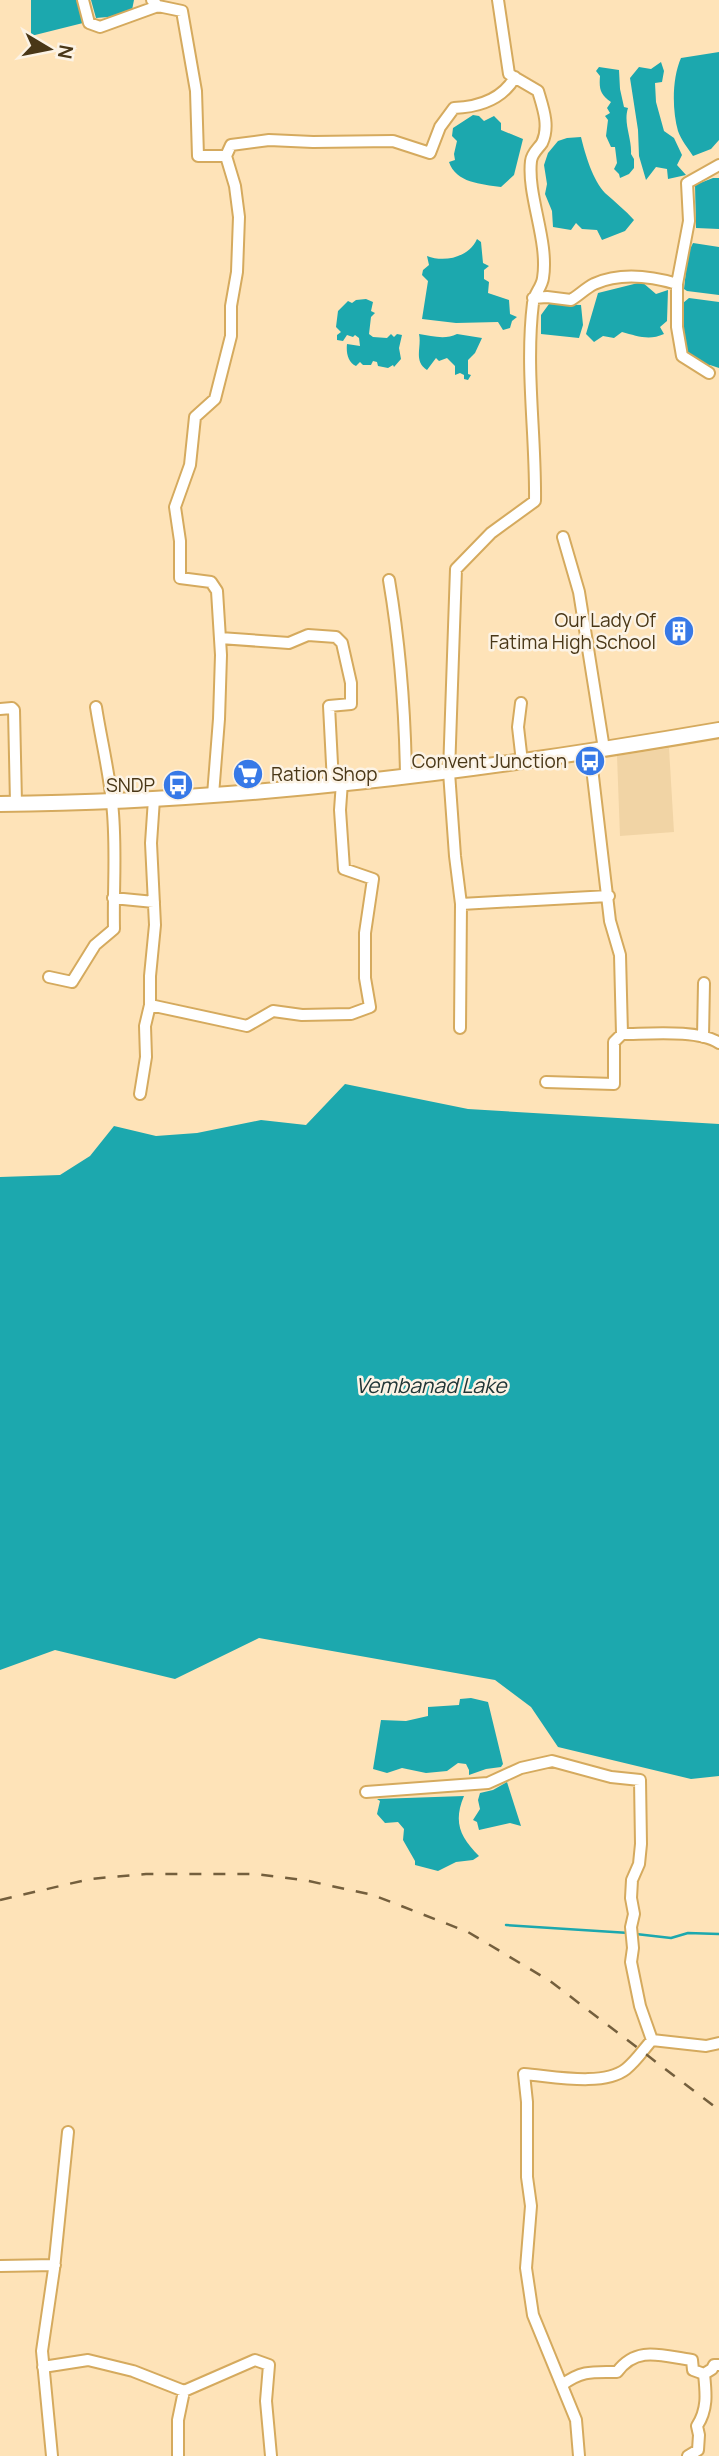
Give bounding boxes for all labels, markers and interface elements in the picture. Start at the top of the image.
north arrow [14,14,84,84]
text: N [52,43,80,61]
place label: Our Lady Of Fatima High School [490,607,656,655]
building icon: Our Lady Of Fatima High School [662,614,696,648]
bus stop icon: Convent Junction [573,744,607,778]
place label: Convent Junction [412,748,567,774]
supermarket icon: Ration Shop [231,757,265,791]
place label: Ration Shop [271,761,377,787]
bus stop icon: SNDP [161,768,195,802]
place label: SNDP [106,772,155,798]
water label: Vembanad Lake [356,1371,508,1399]

